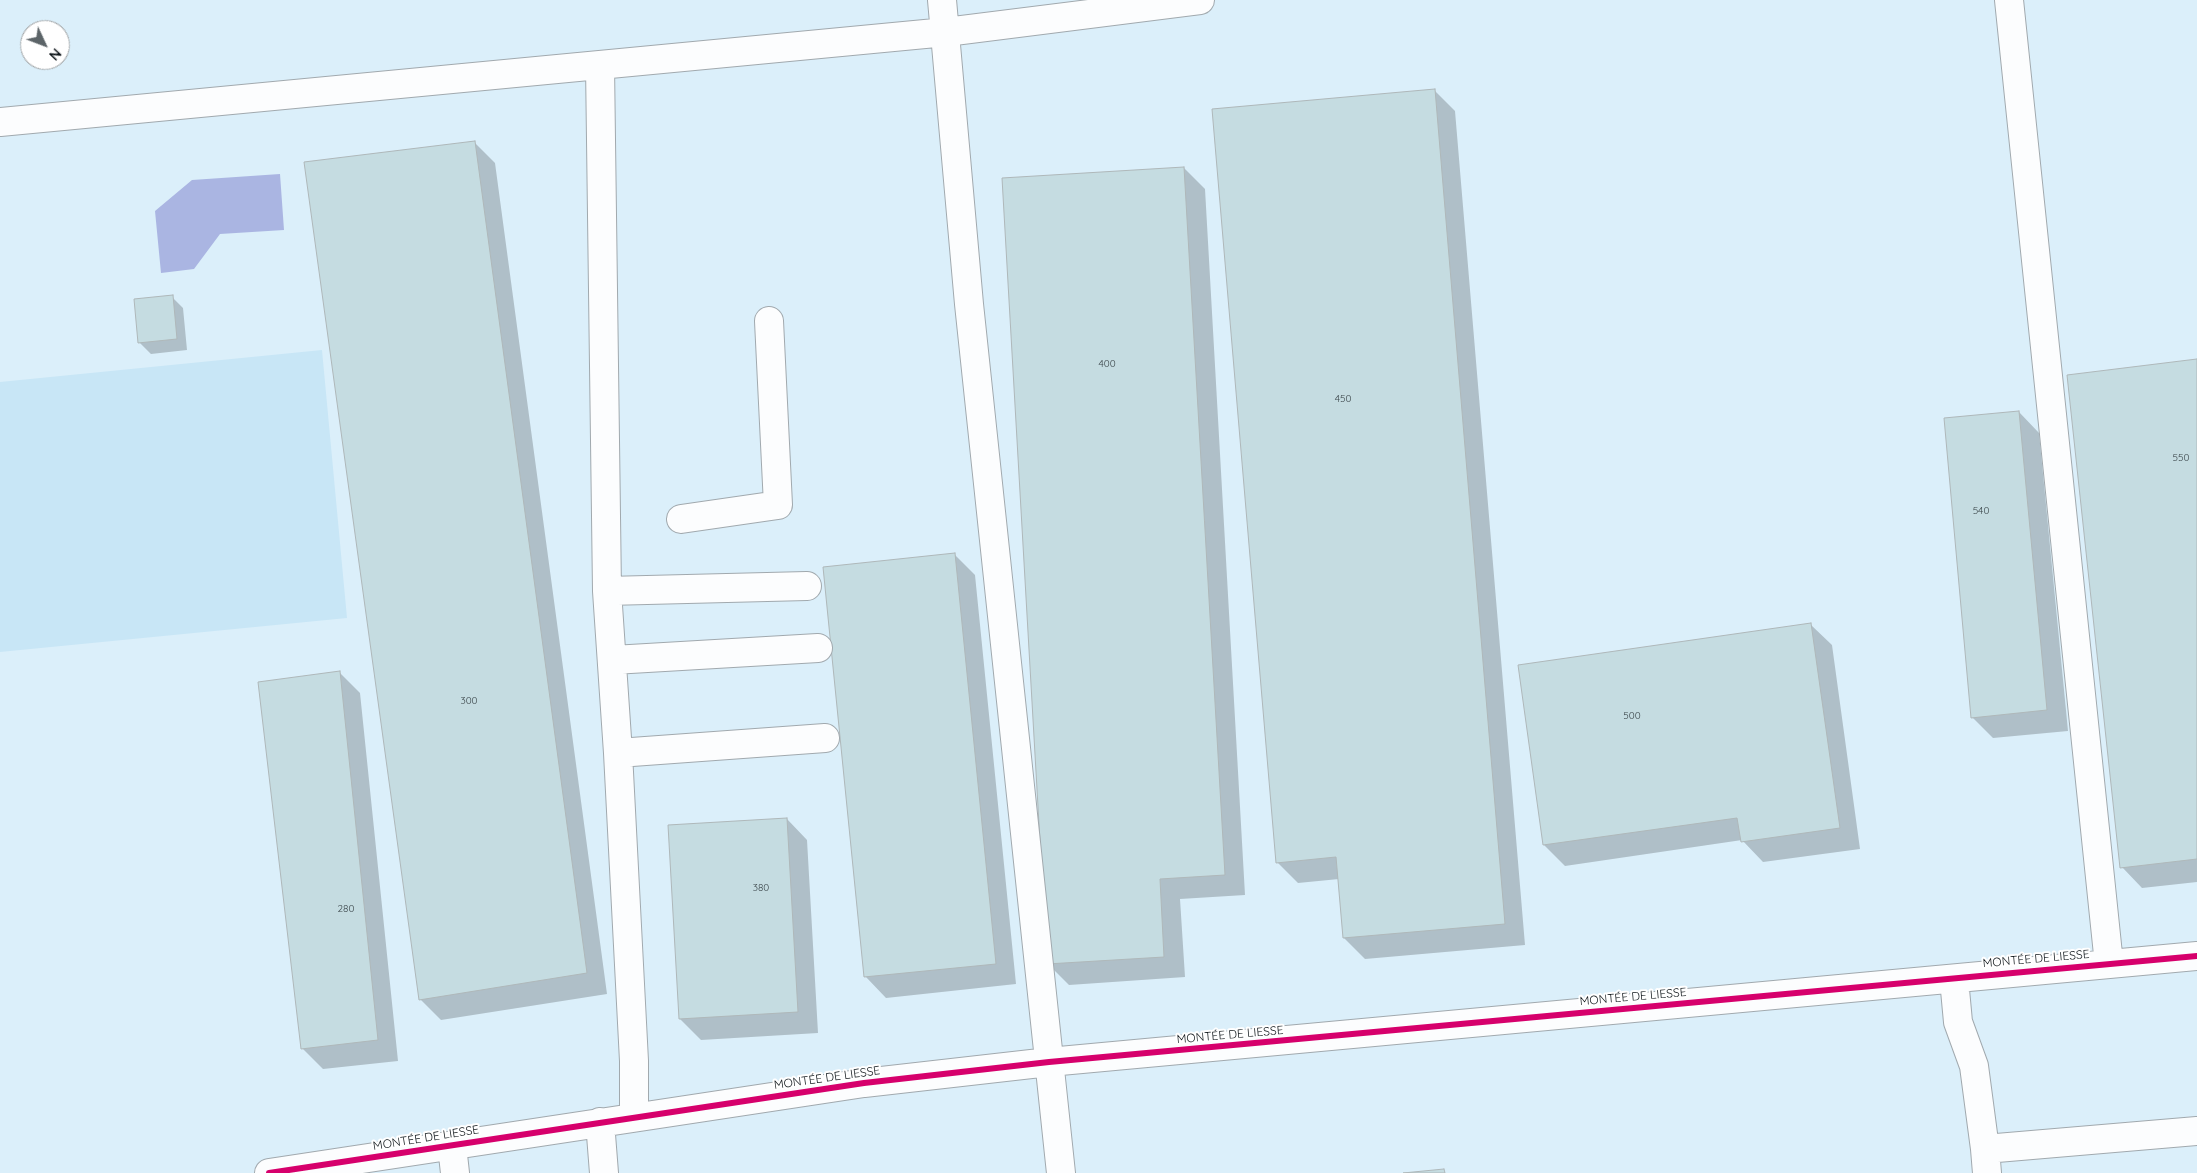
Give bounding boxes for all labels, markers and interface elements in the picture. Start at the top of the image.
north arrow [20,20,70,70]
text: N [45,45,65,64]
house number: 400 [1098,358,1116,370]
house number: 450 [1335,393,1351,405]
house number: 550 [2173,452,2189,464]
house number: 540 [1973,505,1989,517]
house number: 300 [460,695,478,707]
house number: 500 [1623,710,1641,722]
house number: 380 [753,882,769,894]
house number: 280 [338,903,354,915]
street label: MONTÉE DE LIESSE [1982,947,2090,971]
street label: MONTÉE DE LIESSE [1579,985,1687,1009]
street label: MONTÉE DE LIESSE [1176,1023,1284,1047]
street label: MONTÉE DE LIESSE [773,1063,881,1093]
street label: MONTÉE DE LIESSE [372,1123,480,1153]

